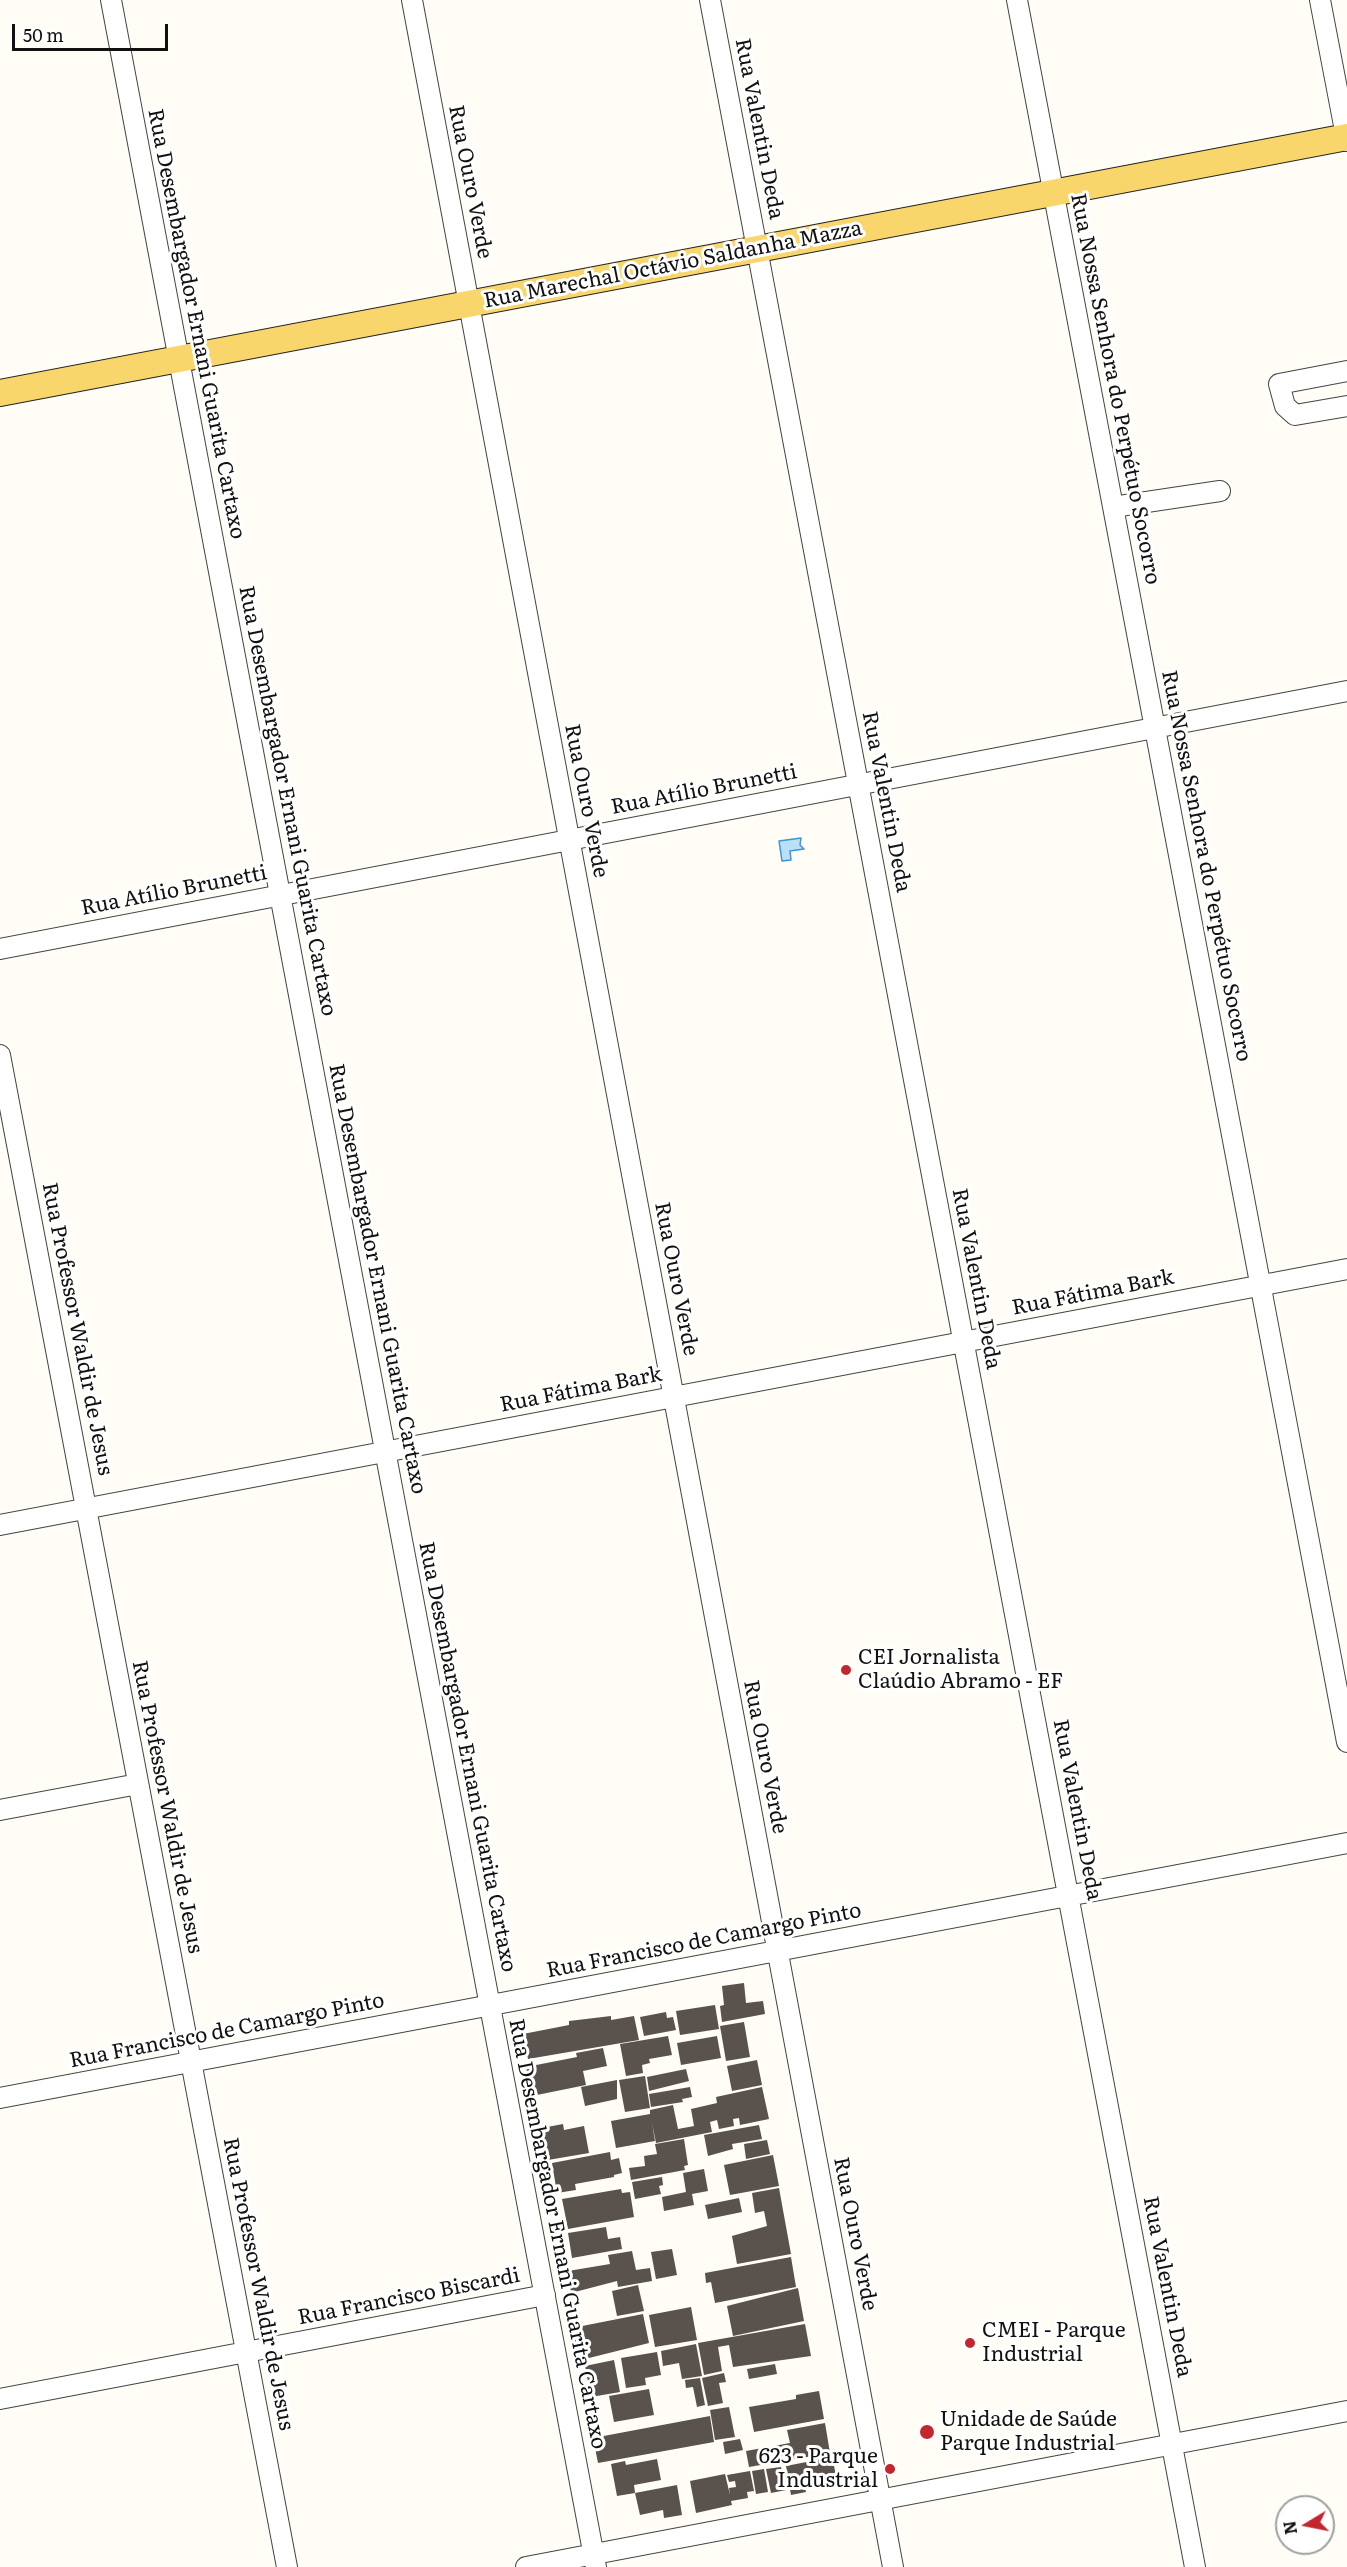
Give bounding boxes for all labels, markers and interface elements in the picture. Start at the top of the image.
scale bar [15,12,171,50]
text: 50 m [23,21,64,48]
street label: Rua Valentin Deda [729,36,789,222]
street label: Rua Ouro Verde [443,103,497,261]
street label: Rua Desembargador Ernani Guarita Cartaxo [142,107,250,541]
street label: Rua Nossa Senhora do Perpétuo Socorro [1065,191,1165,587]
street label: Rua Marechal Octávio Saldanha Mazza [482,216,864,314]
street label: Rua Desembargador Ernani Guarita Cartaxo [233,584,341,1018]
street label: Rua Nossa Senhora do Perpétuo Socorro [1156,668,1256,1064]
street label: Rua Valentin Deda [856,709,916,895]
street label: Rua Ouro Verde [559,722,613,880]
street label: Rua Atílio Brunetti [609,760,799,820]
street label: Rua Atílio Brunetti [79,861,269,921]
street label: Rua Desembargador Ernani Guarita Cartaxo [323,1062,431,1496]
street label: Rua Professor Waldir de Jesus [36,1181,118,1477]
street label: Rua Valentin Deda [946,1186,1006,1372]
street label: Rua Ouro Verde [649,1200,703,1358]
street label: Rua Fátima Bark [1010,1265,1176,1321]
street label: Rua Fátima Bark [498,1362,664,1418]
street label: Rua Desembargador Ernani Guarita Cartaxo [413,1540,521,1974]
place label: CEI Jornalista Claúdio Abramo - EF [858,1645,1063,1695]
street label: Rua Professor Waldir de Jesus [126,1659,208,1955]
marker: CEI Jornalista Claúdio Abramo - EF [839,1663,853,1677]
street label: Rua Ouro Verde [738,1678,792,1836]
street label: Rua Valentin Deda [1047,1717,1107,1903]
street label: Rua Francisco de Camargo Pinto [544,1898,864,1984]
street label: Rua Francisco de Camargo Pinto [67,1988,387,2074]
street label: Rua Desembargador Ernani Guarita Cartaxo [503,2017,611,2451]
street label: Rua Professor Waldir de Jesus [217,2136,299,2432]
street label: Rua Ouro Verde [828,2155,882,2313]
street label: Rua Valentin Deda [1137,2194,1197,2380]
street label: Rua Francisco Biscardi [296,2263,522,2331]
place label: CMEI - Parque Industrial [982,2318,1126,2368]
marker: CMEI - Parque Industrial [963,2336,977,2350]
place label: Unidade de Saúde Parque Industrial [940,2407,1117,2457]
marker: Unidade de Saúde Parque Industrial [918,2423,936,2441]
place label: 623 - Parque Industrial [759,2444,878,2494]
marker: 623 - Parque Industrial [883,2462,897,2476]
north arrow [1275,2495,1335,2555]
text: N [1276,2519,1302,2536]

